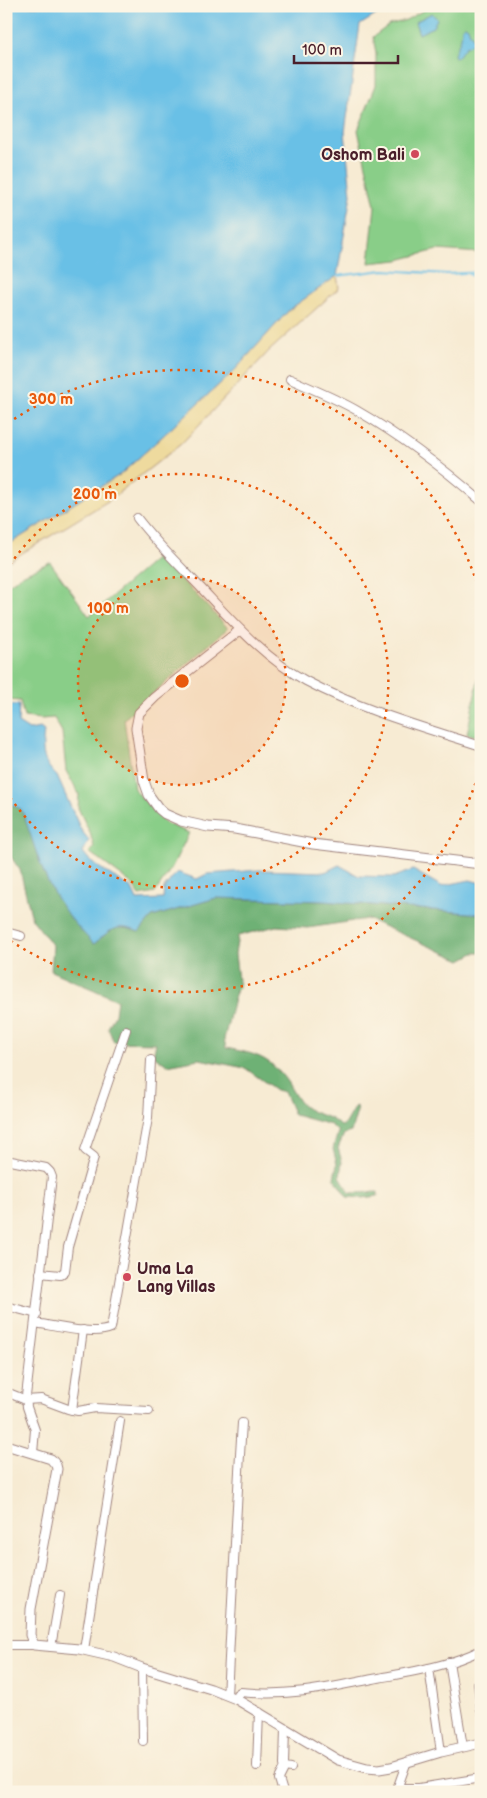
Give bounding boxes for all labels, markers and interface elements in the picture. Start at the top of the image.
scale bar [294,32,398,64]
text: 100 m [302,41,342,60]
place label: Oshom Bali [321,146,405,165]
marker: Oshom Bali [409,148,421,160]
text: 300 m [29,390,73,409]
text: 200 m [73,485,117,504]
text: 100 m [87,599,129,618]
centre of rings [173,672,191,690]
place label: Uma La Lang Villas [137,1260,215,1297]
marker: Uma La Lang Villas [121,1271,133,1283]

